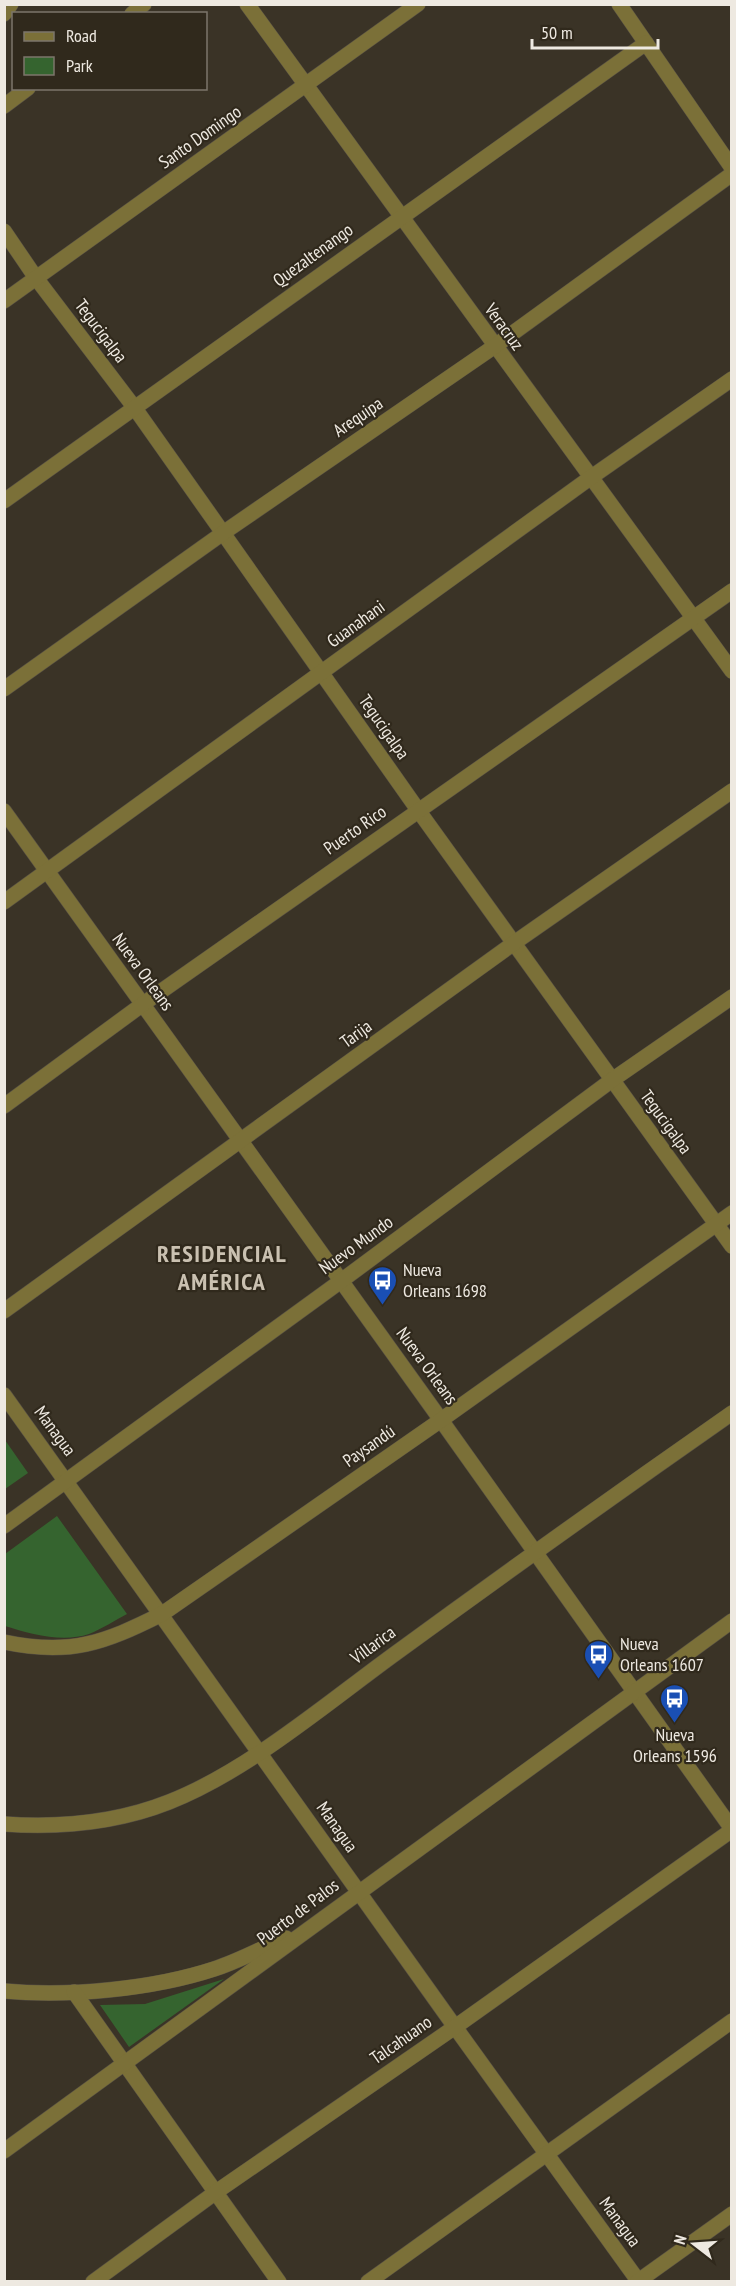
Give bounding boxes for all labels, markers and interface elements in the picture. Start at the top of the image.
legend [12,12,207,90]
scale bar [532,12,658,50]
text: 50 m [541,21,573,44]
text: Road [66,24,97,47]
text: Park [66,54,93,77]
street label: Santo Domingo [154,100,246,173]
street label: Quezaltenango [268,218,358,291]
street label: Tegucigalpa [70,294,133,367]
street label: Veracruz [479,298,529,355]
street label: Arequipa [328,392,387,442]
street label: Guanahani [322,595,389,652]
street label: Tegucigalpa [354,690,415,763]
street label: Puerto Rico [319,800,391,859]
street label: Nueva Orleans [108,928,179,1015]
street label: Tarija [335,1014,376,1053]
street label: Tegucigalpa [635,1085,697,1158]
street label: Nuevo Mundo [314,1210,397,1279]
district label: RESIDENCIAL AMÉRICA [157,1238,287,1297]
place label: Nueva Orleans 1698 [403,1258,487,1302]
bus stop icon: Nueva Orleans 1698 [366,1264,398,1306]
street label: Nueva Orleans [392,1322,463,1409]
street label: Managua [29,1401,81,1460]
street label: Paysandú [338,1419,399,1472]
street label: Villarica [345,1621,400,1669]
place label: Nueva Orleans 1607 [620,1632,704,1676]
bus stop icon: Nueva Orleans 1607 [583,1638,615,1680]
bus stop icon: Nueva Orleans 1596 [659,1682,691,1724]
place label: Nueva Orleans 1596 [633,1723,717,1767]
street label: Managua [312,1797,363,1856]
street label: Puerto de Palos [252,1873,343,1950]
street label: Talcahuano [365,2010,436,2069]
street label: Managua [594,2192,646,2251]
north arrow [664,2214,724,2274]
text: N [669,2233,690,2247]

